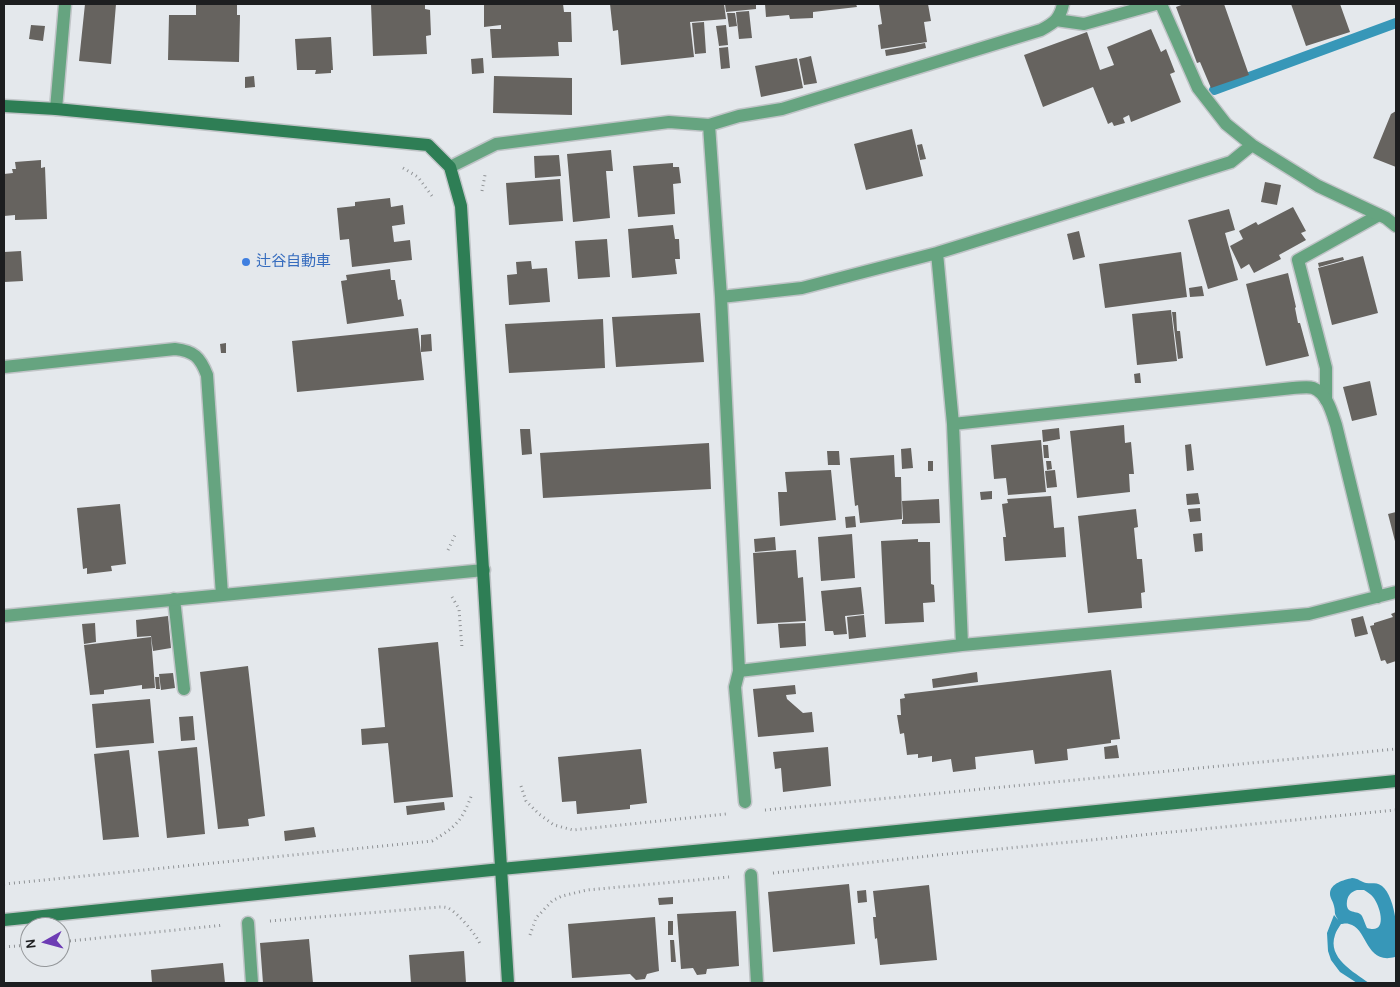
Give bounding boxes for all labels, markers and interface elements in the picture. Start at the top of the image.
place label: 辻谷自動車 [256,253,331,271]
marker: 辻谷自動車 [240,256,252,268]
north arrow [20,917,70,967]
text: N [22,938,40,950]

